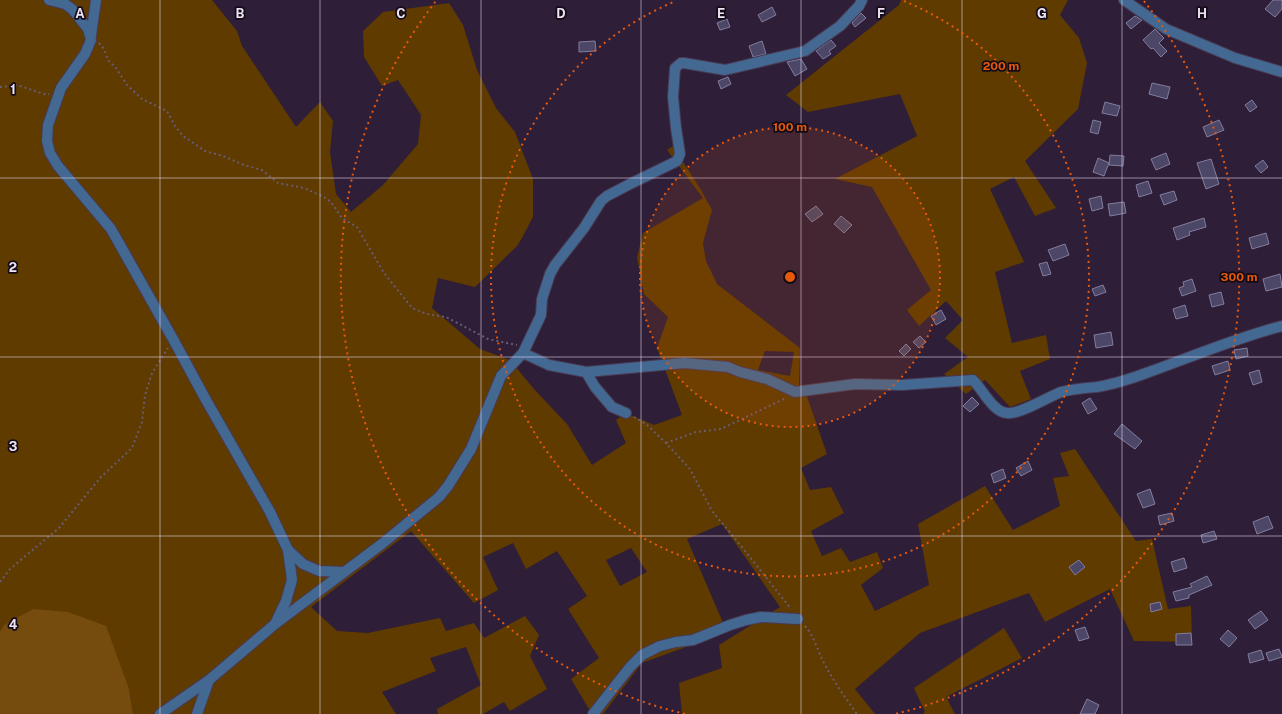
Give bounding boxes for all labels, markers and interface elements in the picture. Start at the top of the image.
text: A [75,6,85,21]
text: B [236,6,245,21]
text: C [396,6,406,21]
text: D [556,6,566,21]
text: E [717,6,725,21]
text: F [877,6,885,21]
text: G [1037,6,1047,21]
text: H [1197,6,1207,21]
text: 200 m [983,59,1019,73]
text: 1 [10,82,16,97]
text: 100 m [773,120,807,134]
text: 2 [9,260,17,275]
centre of rings [783,270,797,284]
text: 300 m [1221,270,1258,284]
text: 3 [9,439,18,454]
text: 4 [9,617,18,632]

